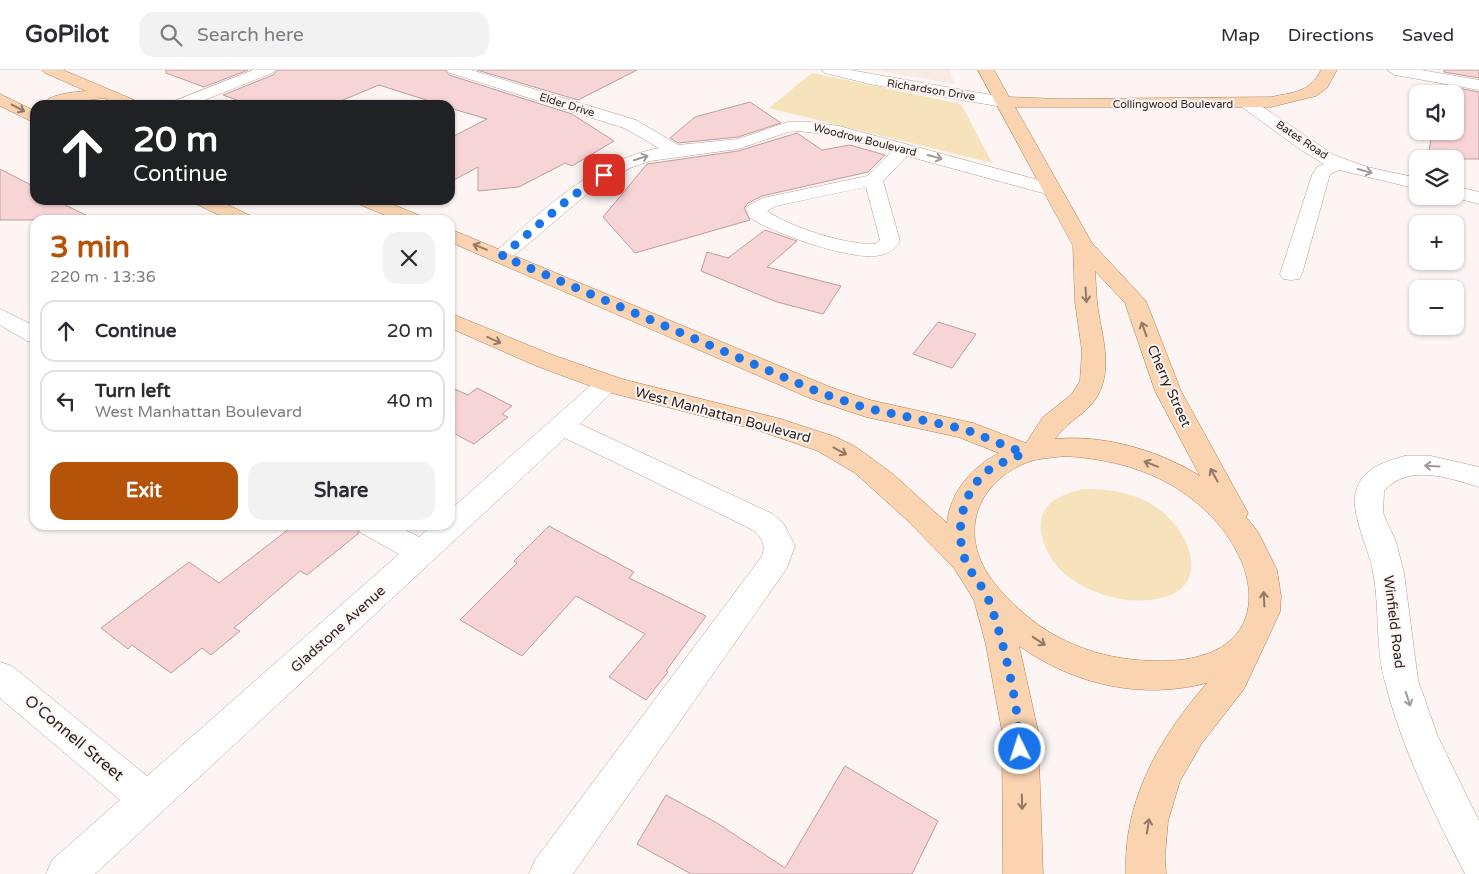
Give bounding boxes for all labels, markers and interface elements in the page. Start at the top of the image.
search box [139,12,489,57]
text: GoPilot [25,20,109,49]
icon: search [157,21,185,49]
text: Search here [197,24,304,46]
text: Map [1221,24,1260,46]
text: Directions [1288,24,1374,46]
text: Saved [1402,24,1454,46]
street label: Richardson Drive [886,77,976,103]
map controls [1409,85,1464,335]
button: sound [1409,85,1464,140]
street label: Elder Drive [538,90,596,120]
street label: Collingwood Boulevard [1113,98,1233,111]
one-way arrow [10,104,24,114]
street label: Bates Road [1274,118,1330,162]
text: 20 m [133,119,218,161]
icon: ahead [50,120,115,185]
street label: Woodrow Boulevard [812,121,918,159]
button: layers [1409,150,1464,205]
one-way arrow [632,153,648,163]
one-way arrow [927,153,943,163]
pin [583,154,625,196]
text: Continue [133,161,228,187]
icon: arrive [590,161,618,189]
one-way arrow [1356,167,1372,177]
button: + [1409,215,1464,270]
text: 3 min [50,229,130,266]
button: close [383,232,435,284]
one-way arrow [472,242,488,251]
text: 220 m · 13:36 [50,267,156,287]
button: − [1409,280,1464,335]
one-way arrow [1081,287,1091,303]
icon: ahead [52,317,80,345]
text: Continue [95,320,177,342]
text: 20 m [387,320,433,342]
one-way arrow [1139,321,1149,337]
one-way arrow [486,335,501,345]
street label: Cherry Street [1143,342,1195,430]
text: Turn left [95,380,171,402]
street label: West Manhattan Boulevard [633,383,813,447]
icon: left [52,387,80,415]
text: 40 m [387,390,433,412]
text: West Manhattan Boulevard [95,402,302,422]
one-way arrow [832,446,847,456]
one-way arrow [1144,459,1159,468]
button: Exit [50,462,238,520]
button: Share [248,462,435,520]
one-way arrow [1424,462,1440,471]
one-way arrow [1209,468,1219,483]
street label: Winfield Road [1380,574,1408,670]
street label: Gladstone Avenue [287,582,389,676]
one-way arrow [1260,591,1269,607]
one-way arrow [1032,636,1046,647]
street label: O'Connell Street [20,691,128,785]
one-way arrow [1404,691,1413,707]
position arrow [993,722,1045,774]
one-way arrow [1017,793,1026,809]
one-way arrow [1143,818,1153,834]

